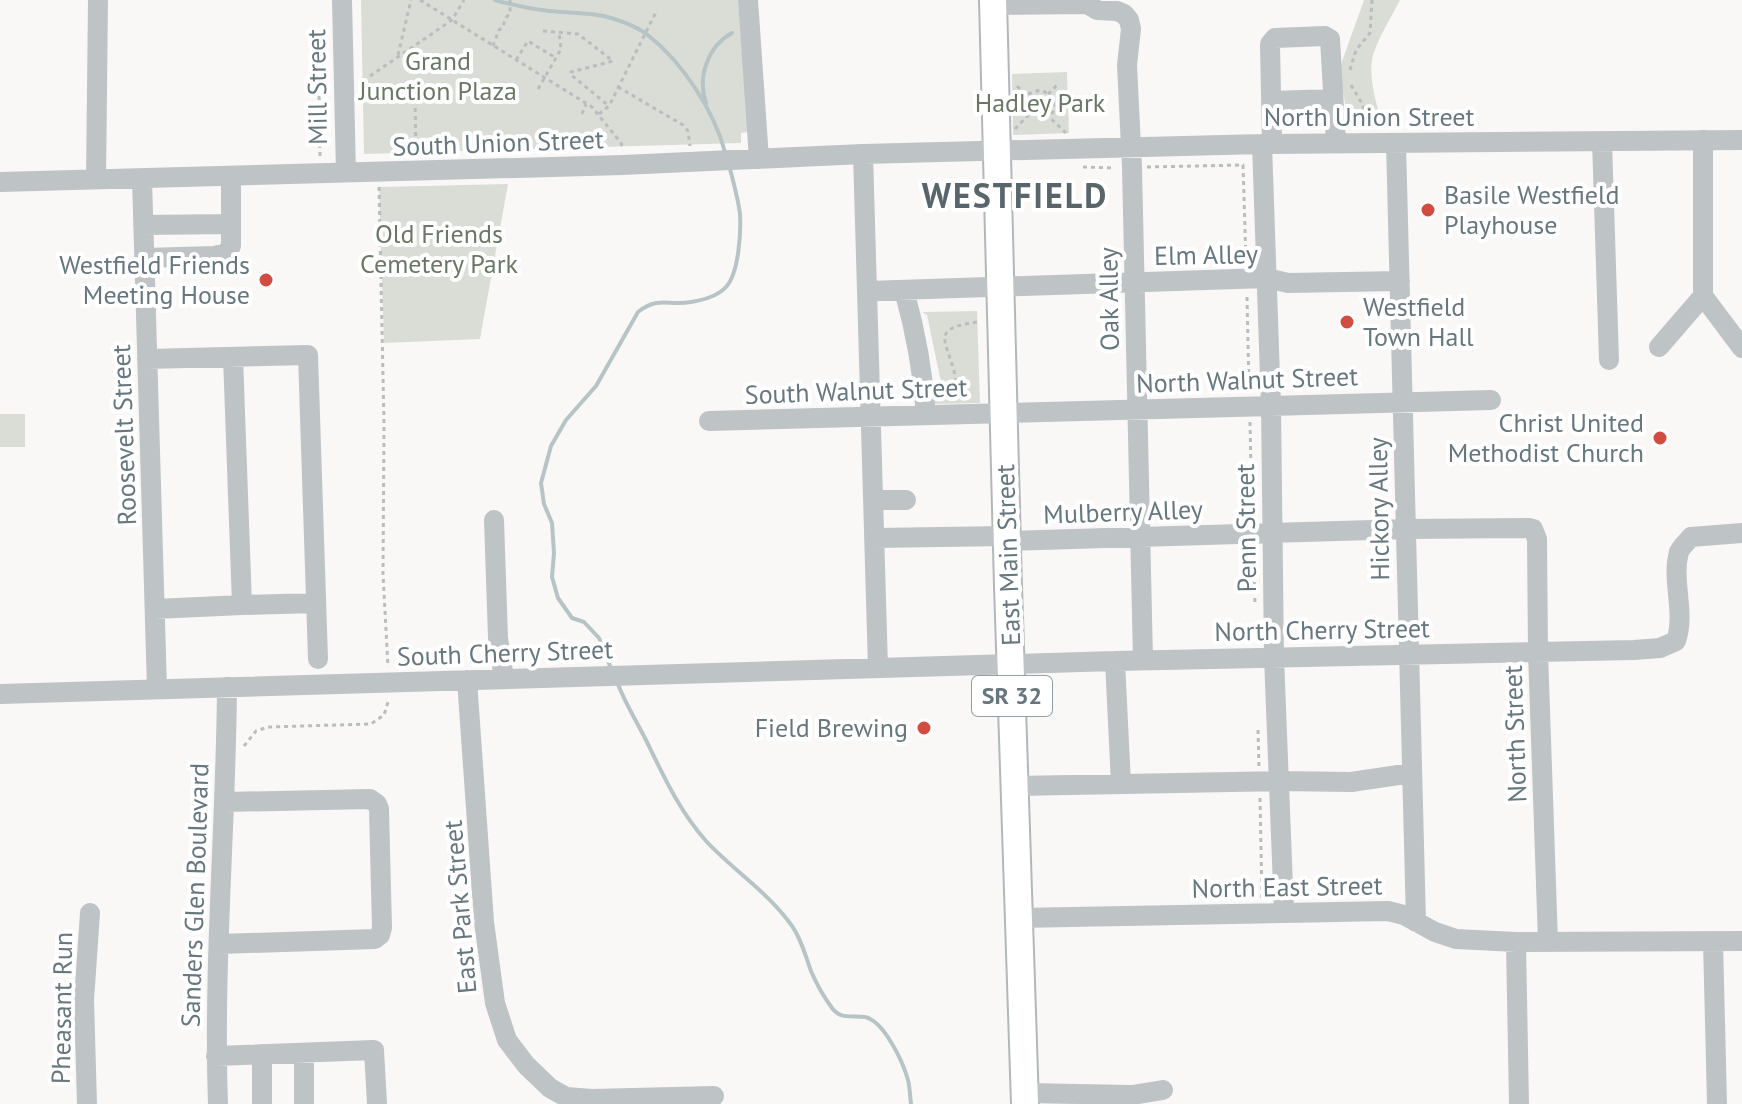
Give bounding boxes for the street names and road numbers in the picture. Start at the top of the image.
street label: Mill Street [299,29,334,145]
street label: North Union Street [1264,100,1475,133]
street label: South Union Street [392,122,604,163]
street label: Elm Alley [1154,237,1258,272]
street label: Oak Alley [1091,247,1126,351]
street label: Roosevelt Street [104,344,143,526]
street label: North Walnut Street [1136,359,1359,400]
street label: South Walnut Street [744,370,968,411]
street label: Hickory Alley [1361,437,1396,581]
street label: Penn Street [1228,463,1263,593]
street label: East Main Street [988,464,1027,646]
street label: Mulberry Alley [1043,492,1203,531]
street label: North Cherry Street [1214,611,1430,648]
street label: South Cherry Street [396,632,614,673]
street label: North Street [1496,665,1533,803]
road number: SR 32 [972,676,1052,716]
street label: Sanders Glen Boulevard [173,762,216,1028]
street label: East Park Street [435,819,484,995]
street label: North East Street [1191,868,1383,905]
street label: Pheasant Run [44,932,79,1084]

